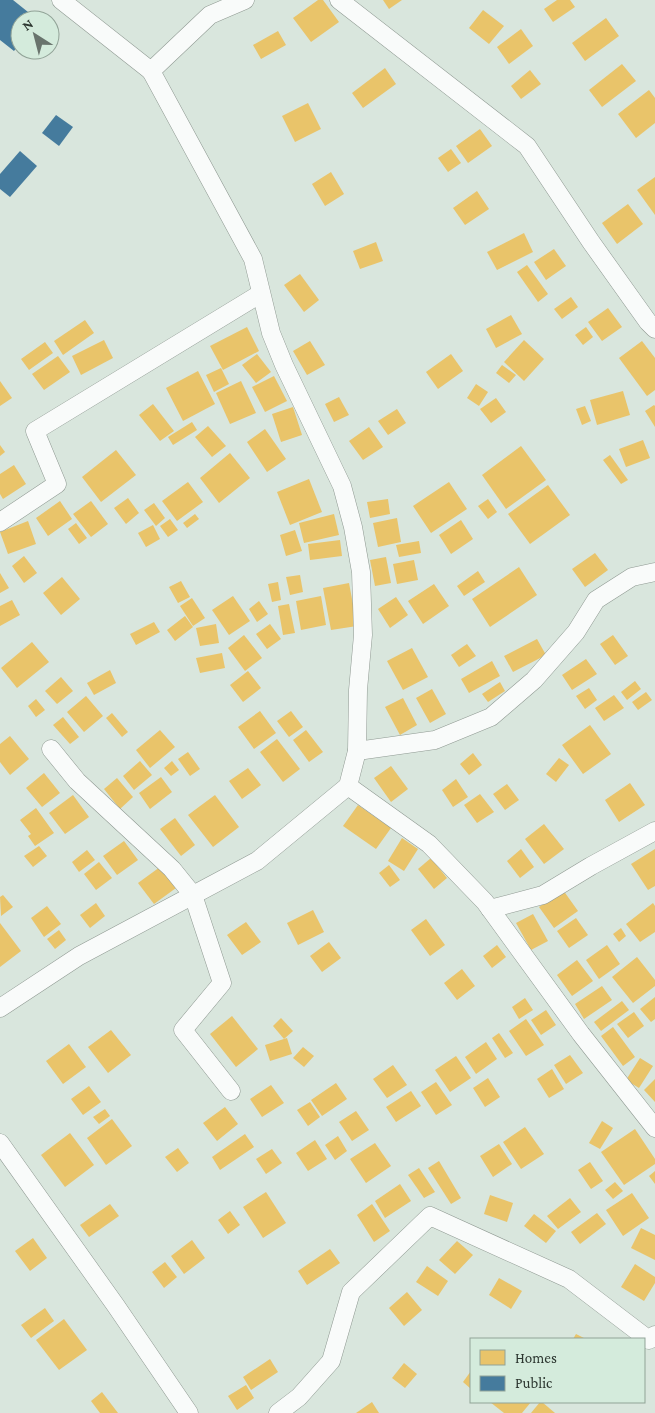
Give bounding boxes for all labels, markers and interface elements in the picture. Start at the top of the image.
north arrow [10,10,60,60]
text: N [19,15,36,34]
legend [470,1338,645,1403]
text: Homes [515,1350,557,1366]
text: Public [515,1375,553,1391]

